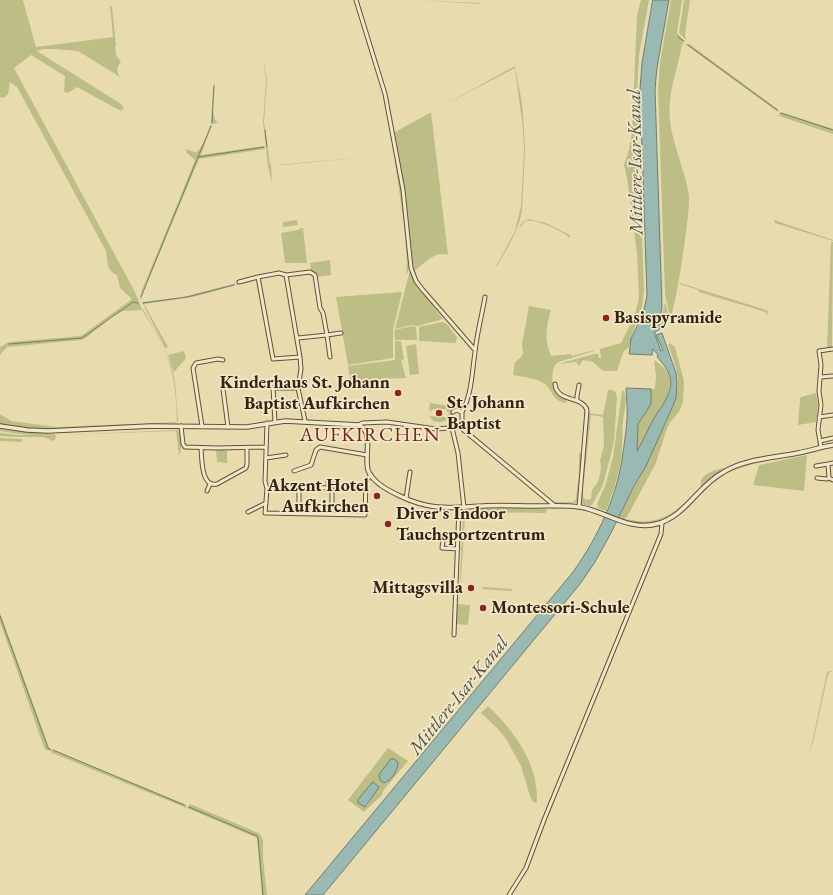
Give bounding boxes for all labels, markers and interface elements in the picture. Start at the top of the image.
water label: Mittlere-Isar-Kanal [623,89,649,235]
place label: Basispyramide [614,307,722,329]
marker: Basispyramide [601,313,611,323]
place label: Kinderhaus St. Johann Baptist Aufkirchen [220,372,390,414]
marker: Kinderhaus St. Johann Baptist Aufkirchen [393,388,403,398]
place label: St. Johann Baptist [447,392,525,434]
marker: St. Johann Baptist [434,408,444,418]
district label: AUFKIRCHEN [299,424,441,448]
place label: Akzent Hotel Aufkirchen [267,475,369,518]
marker: Akzent Hotel Aufkirchen [372,491,382,501]
place label: Diver's Indoor Tauchsportzentrum [396,503,545,546]
marker: Diver's Indoor Tauchsportzentrum [383,519,393,529]
place label: Mittagsvilla [372,577,463,599]
marker: Mittagsvilla [466,583,476,593]
place label: Montessori-Schule [491,597,629,619]
marker: Montessori-Schule [478,603,488,613]
water label: Mittlere-Isar-Kanal [404,632,514,760]

